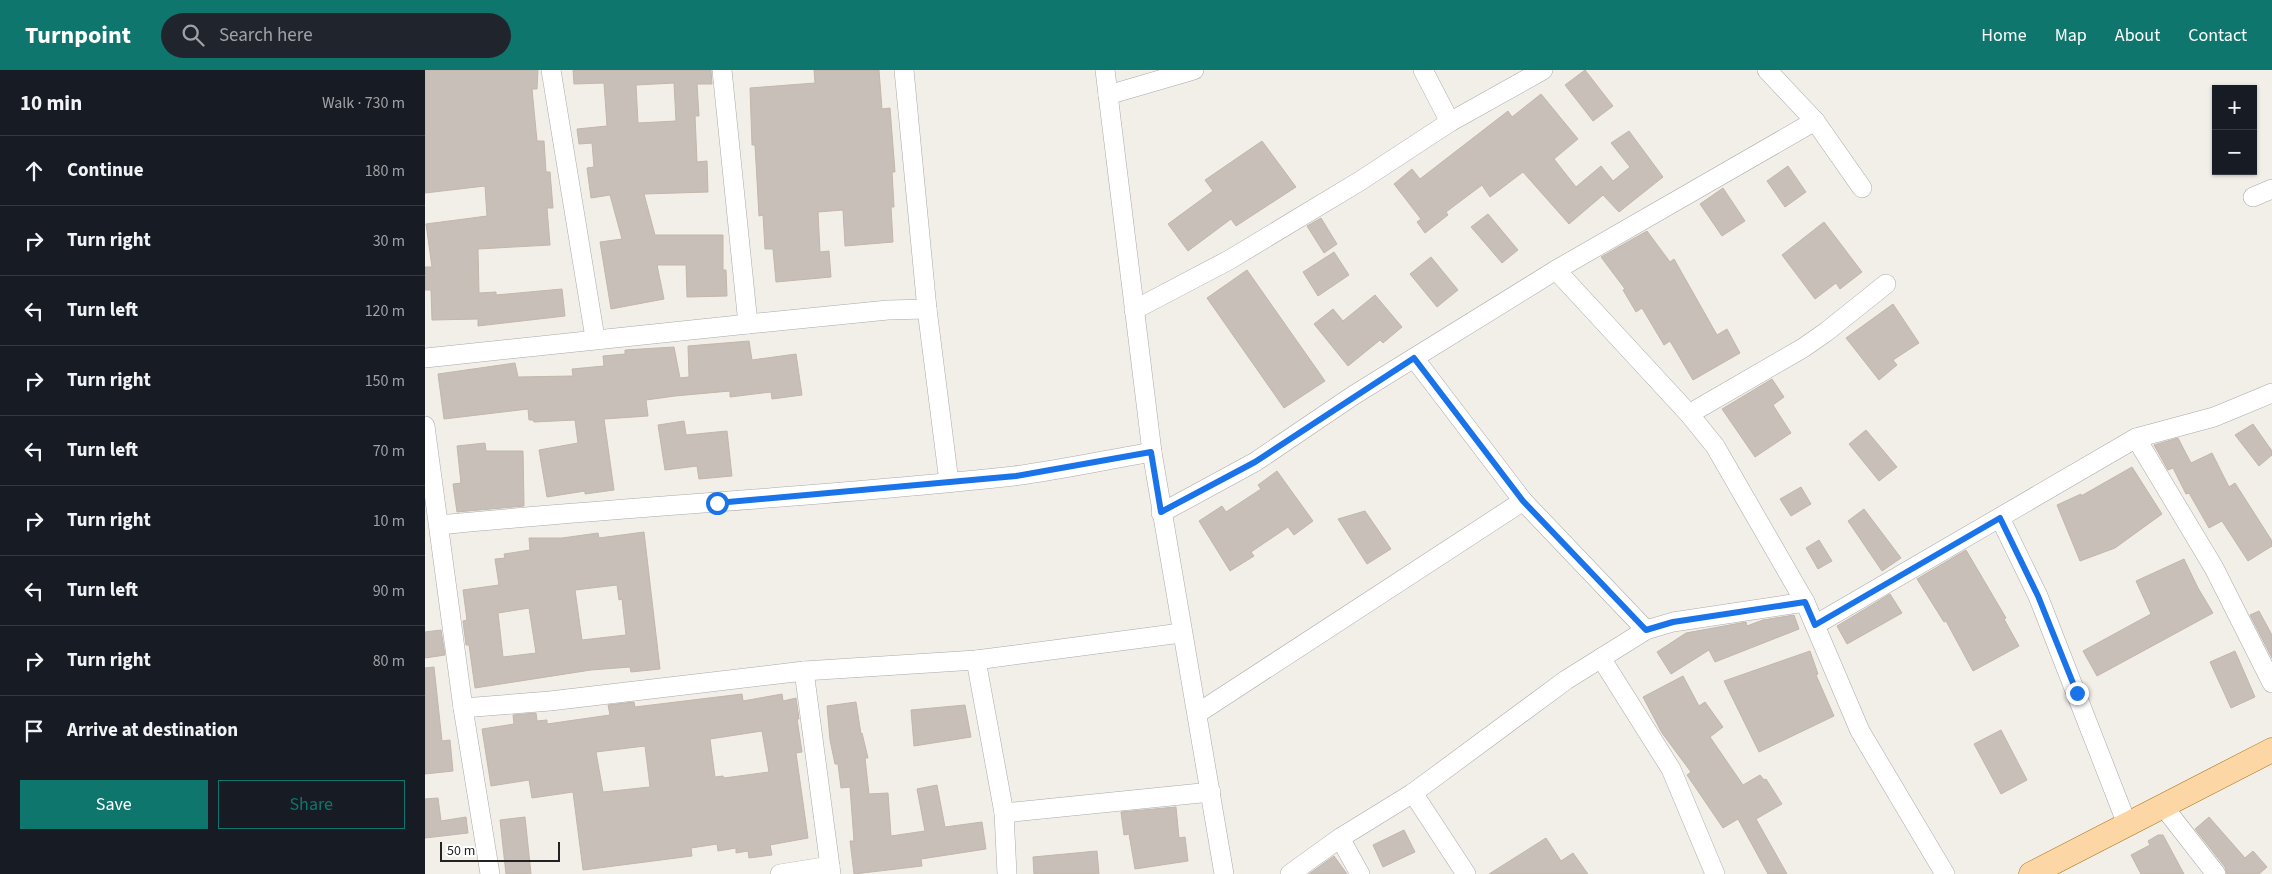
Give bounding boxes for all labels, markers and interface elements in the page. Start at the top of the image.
search box [161,13,511,58]
text: Turnpoint [25,18,131,53]
icon: search [179,21,207,49]
text: Search here [219,22,313,49]
text: Home [1981,23,2027,48]
text: Map [2055,23,2087,48]
text: About [2115,23,2160,48]
text: Contact [2188,23,2247,48]
map controls [2212,85,2257,175]
button: + [2212,85,2257,130]
text: 10 min [20,88,82,118]
text: Walk · 730 m [322,92,405,114]
button: − [2212,130,2257,175]
icon: ahead [20,157,48,185]
text: Continue [67,157,144,184]
text: 180 m [365,160,405,182]
icon: right [20,227,48,255]
text: Turn right [67,227,151,254]
text: 30 m [373,230,405,252]
icon: left [20,297,48,325]
text: Turn left [67,297,138,324]
text: 120 m [365,300,405,322]
icon: right [20,367,48,395]
text: Turn right [67,367,151,394]
text: 150 m [365,370,405,392]
icon: left [20,437,48,465]
text: Turn left [67,437,138,464]
text: 70 m [373,440,405,462]
route start [706,492,729,515]
icon: right [20,507,48,535]
text: Turn right [67,507,151,534]
text: 10 m [373,510,405,532]
icon: left [20,577,48,605]
text: Turn left [67,577,138,604]
text: 90 m [373,580,405,602]
icon: right [20,647,48,675]
text: Turn right [67,647,151,674]
text: 80 m [373,650,405,672]
route end [2066,682,2089,705]
icon: arrive [20,717,48,745]
text: Arrive at destination [67,717,238,744]
button: Save [20,780,208,829]
button: Share [218,780,405,829]
scale bar [440,839,560,862]
text: 50 m [447,841,475,861]

